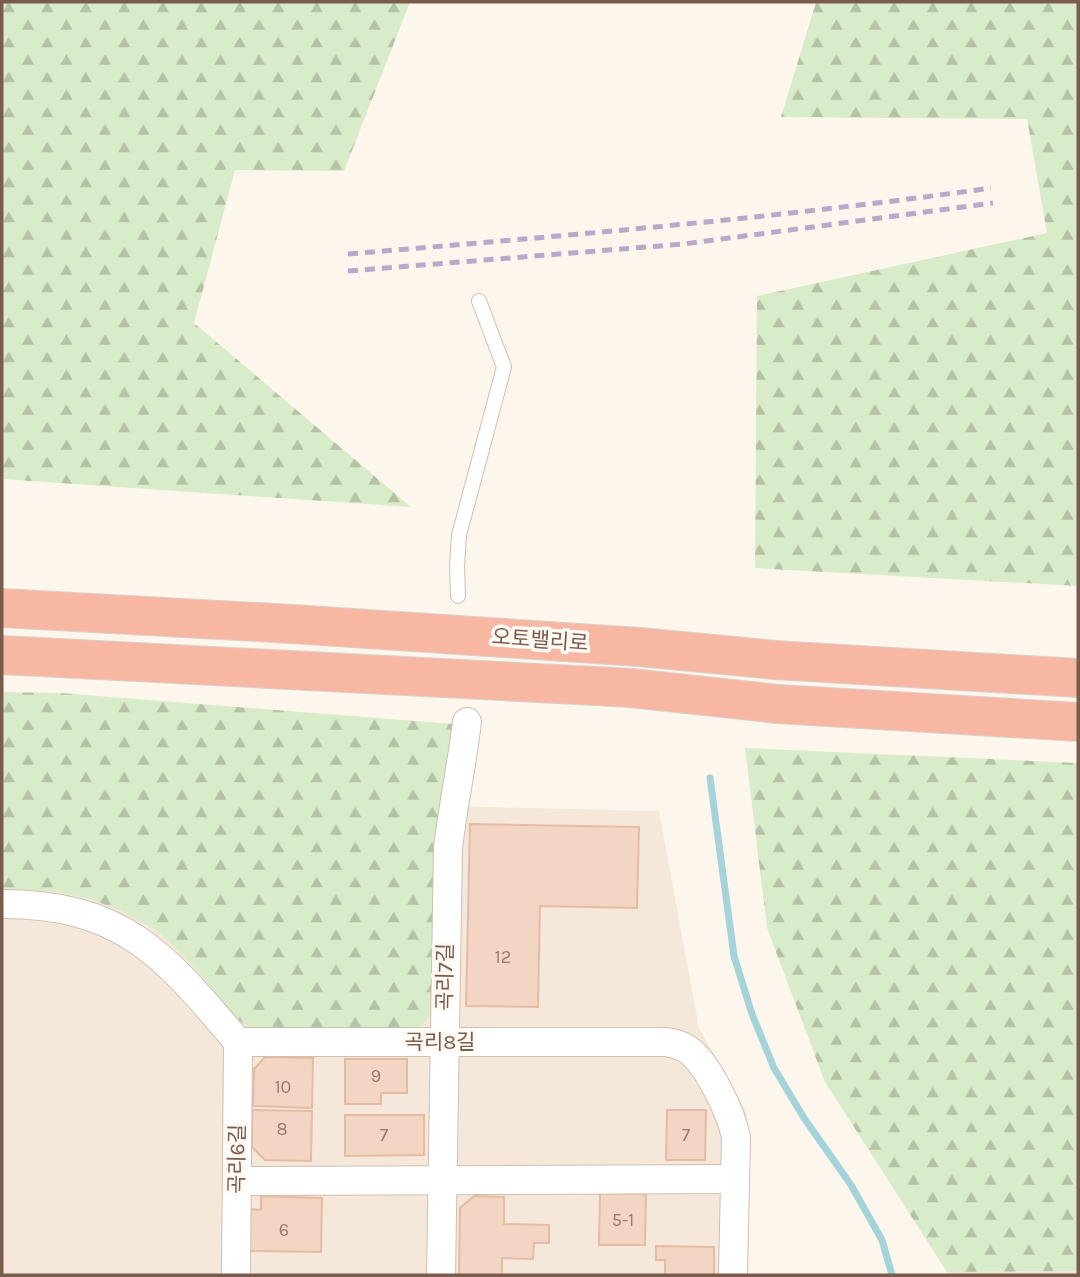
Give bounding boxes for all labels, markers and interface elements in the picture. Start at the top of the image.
street label: 오토밸리로 [491,625,589,655]
street label: 곡리7길 [432,943,458,1011]
house number: 12 [495,946,511,968]
street label: 곡리8길 [405,1030,475,1054]
house number: 9 [371,1065,381,1087]
house number: 10 [275,1076,291,1098]
house number: 8 [276,1118,288,1140]
street label: 곡리6길 [224,1124,250,1194]
house number: 7 [380,1124,389,1146]
house number: 7 [682,1124,691,1146]
house number: 5-1 [612,1209,634,1231]
house number: 6 [279,1219,289,1241]

